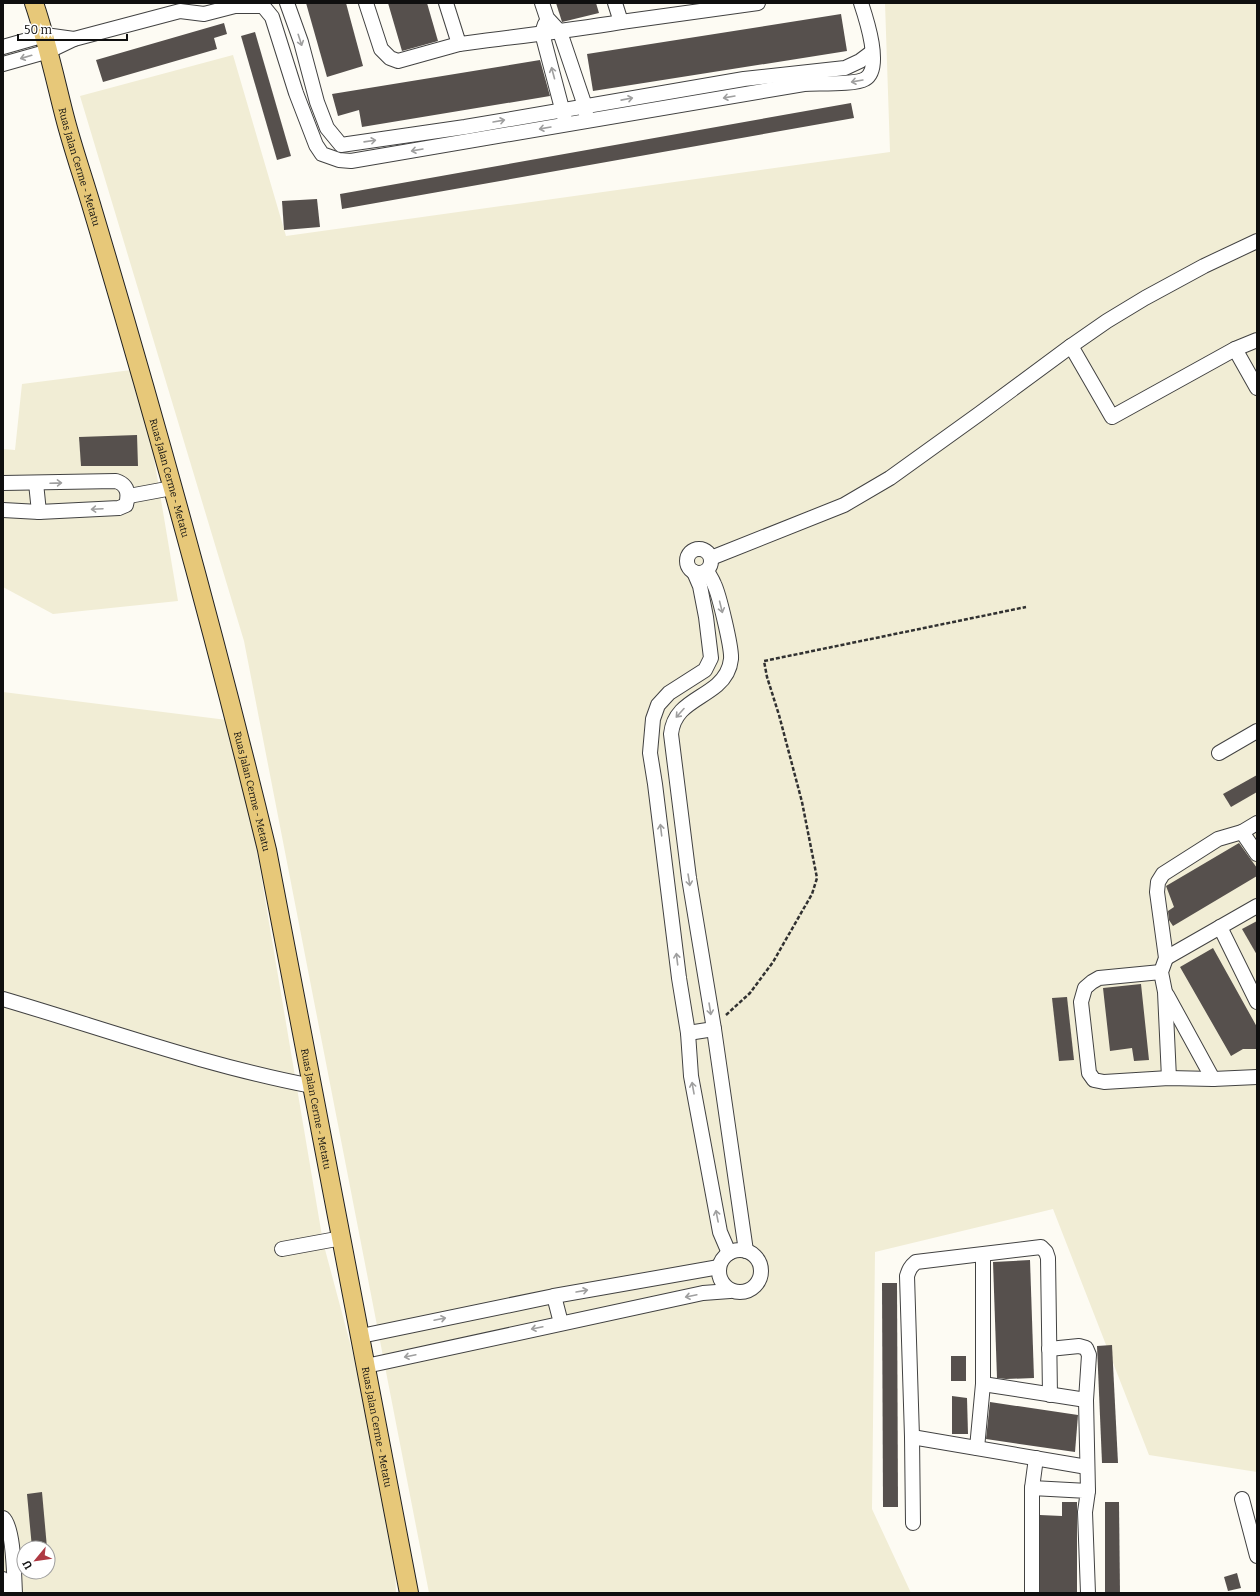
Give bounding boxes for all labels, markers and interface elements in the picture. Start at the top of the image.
scale bar [18,16,127,42]
text: 50 m [24,23,53,37]
one-way arrow [297,33,304,46]
one-way arrow [20,54,33,61]
one-way arrow [549,67,556,80]
one-way arrow [851,77,864,85]
one-way arrow [722,93,735,101]
one-way arrow [620,94,633,102]
street label: Ruas Jalan Cerme - Metatu [56,107,102,227]
one-way arrow [492,117,505,125]
one-way arrow [539,125,552,133]
one-way arrow [363,137,376,145]
one-way arrow [411,146,424,154]
street label: Ruas Jalan Cerme - Metatu [147,417,191,539]
one-way arrow [49,479,62,486]
one-way arrow [91,505,104,512]
one-way arrow [717,600,725,613]
one-way arrow [676,708,685,718]
street label: Ruas Jalan Cerme - Metatu [231,730,272,852]
one-way arrow [657,824,665,837]
one-way arrow [685,873,693,886]
one-way arrow [673,953,680,966]
one-way arrow [706,1002,714,1015]
street label: Ruas Jalan Cerme - Metatu [298,1048,333,1170]
one-way arrow [689,1082,697,1095]
one-way arrow [713,1210,721,1223]
one-way arrow [575,1287,588,1295]
one-way arrow [685,1292,698,1300]
one-way arrow [434,1315,447,1323]
one-way arrow [531,1325,544,1333]
one-way arrow [404,1353,417,1361]
street label: Ruas Jalan Cerme - Metatu [359,1366,394,1489]
north arrow [16,1540,56,1580]
text: U [20,1558,35,1571]

